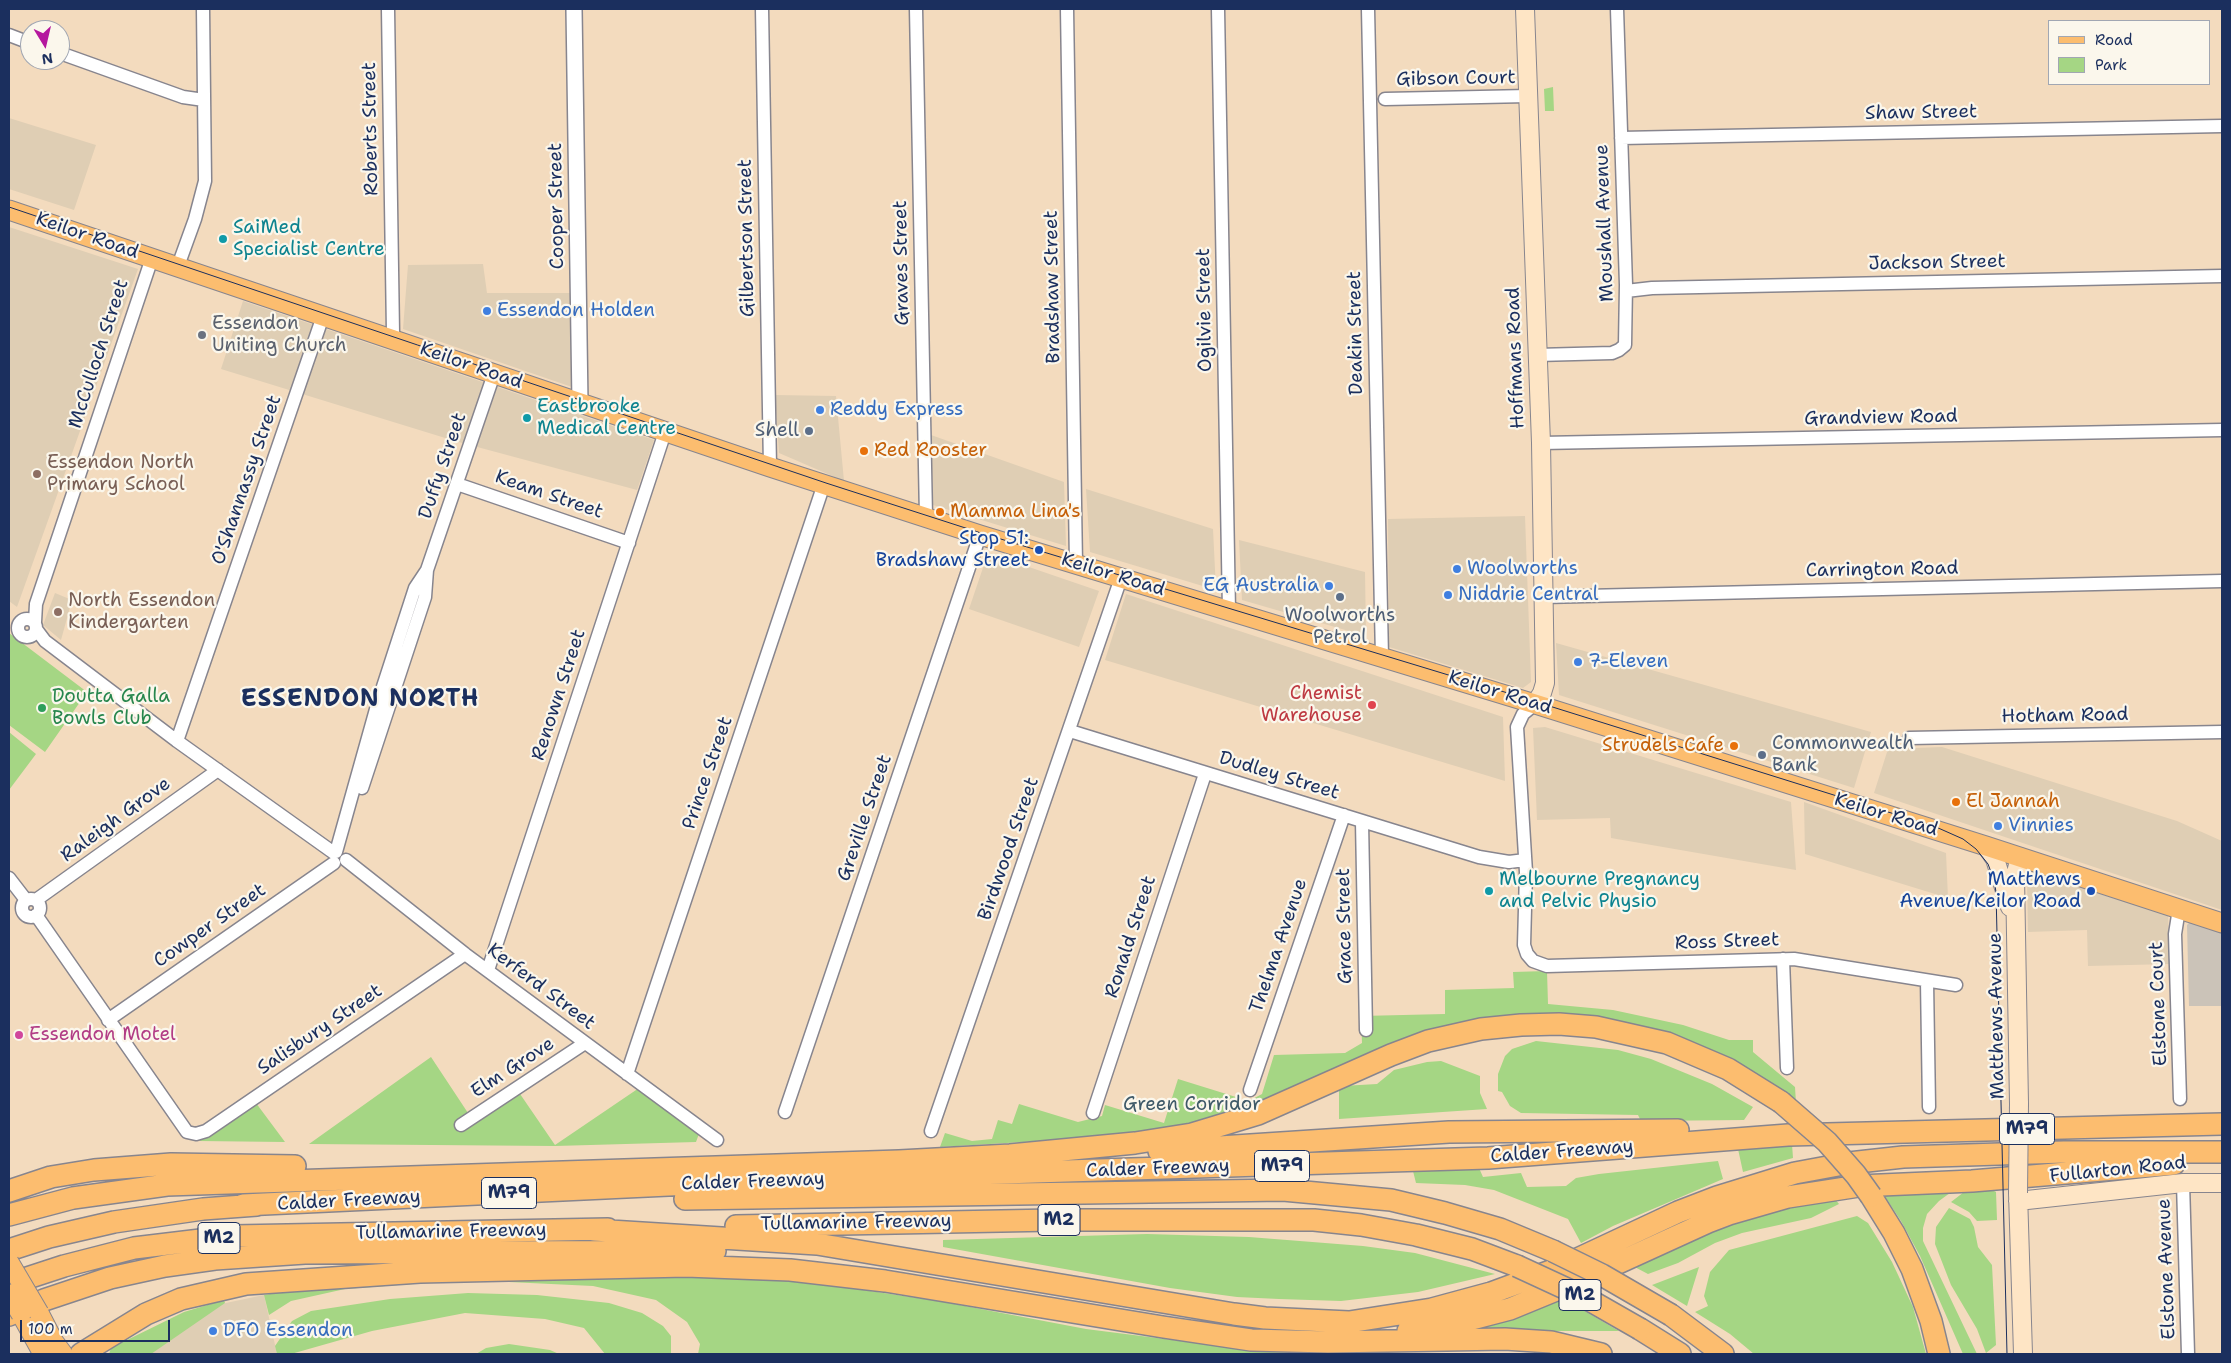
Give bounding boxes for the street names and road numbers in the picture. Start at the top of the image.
street label: Roberts Street [358,62,384,196]
street label: Gibson Court [1396,67,1516,91]
street label: Shaw Street [1865,101,1977,125]
street label: Cooper Street [544,142,570,270]
street label: Moushall Avenue [1591,144,1619,302]
street label: Gilbertson Street [734,159,760,317]
street label: Graves Street [890,200,914,326]
street label: Keilor Road [33,208,141,264]
street label: Bradshaw Street [1040,210,1066,364]
street label: Ogilvie Street [1193,248,1217,372]
street label: Jackson Street [1868,250,2006,276]
street label: Deakin Street [1344,271,1368,395]
street label: McCulloch Street [64,276,134,432]
street label: Hoffmans Road [1502,287,1530,429]
street label: Keilor Road [417,338,525,394]
street label: O'Shannassy Street [207,392,287,568]
street label: Grandview Road [1804,405,1958,431]
street label: Duffy Street [414,410,472,522]
street label: Keam Street [492,466,606,524]
street label: Keilor Road [1058,548,1168,602]
street label: Carrington Road [1805,557,1959,583]
street label: Renown Street [527,627,591,763]
street label: Keilor Road [1445,666,1555,720]
street label: Hotham Road [2001,703,2129,729]
street label: Prince Street [678,713,738,833]
street label: Dudley Street [1216,747,1342,805]
street label: Greville Street [833,752,897,884]
street label: Raleigh Grove [57,773,175,867]
street label: Birdwood Street [974,774,1044,924]
street label: Keilor Road [1831,788,1941,842]
street label: Grace Street [1333,868,1357,984]
street label: Ronald Street [1101,873,1161,1001]
street label: Thelma Avenue [1245,876,1313,1016]
street label: Cowper Street [150,879,270,973]
street label: Ross Street [1674,929,1780,955]
street label: Matthews Avenue [1984,932,2010,1100]
street label: Kerferd Street [482,939,600,1035]
street label: Elstone Court [2145,941,2173,1067]
street label: Salisbury Street [253,980,387,1080]
street label: Elm Grove [467,1033,559,1103]
road number: M79 [2000,1114,2054,1144]
street label: Calder Freeway [1490,1136,1634,1168]
road number: M79 [1254,1150,1310,1182]
street label: Fullarton Road [2049,1151,2187,1189]
street label: Calder Freeway [1086,1155,1230,1183]
street label: Calder Freeway [681,1168,825,1196]
road number: M79 [482,1178,536,1208]
street label: Calder Freeway [277,1186,421,1216]
street label: Elstone Avenue [2153,1198,2181,1340]
road number: M2 [1038,1204,1080,1236]
street label: Tullamarine Freeway [760,1210,952,1236]
street label: Tullamarine Freeway [355,1219,547,1245]
road number: M2 [198,1222,240,1254]
road number: M2 [1559,1280,1601,1310]

